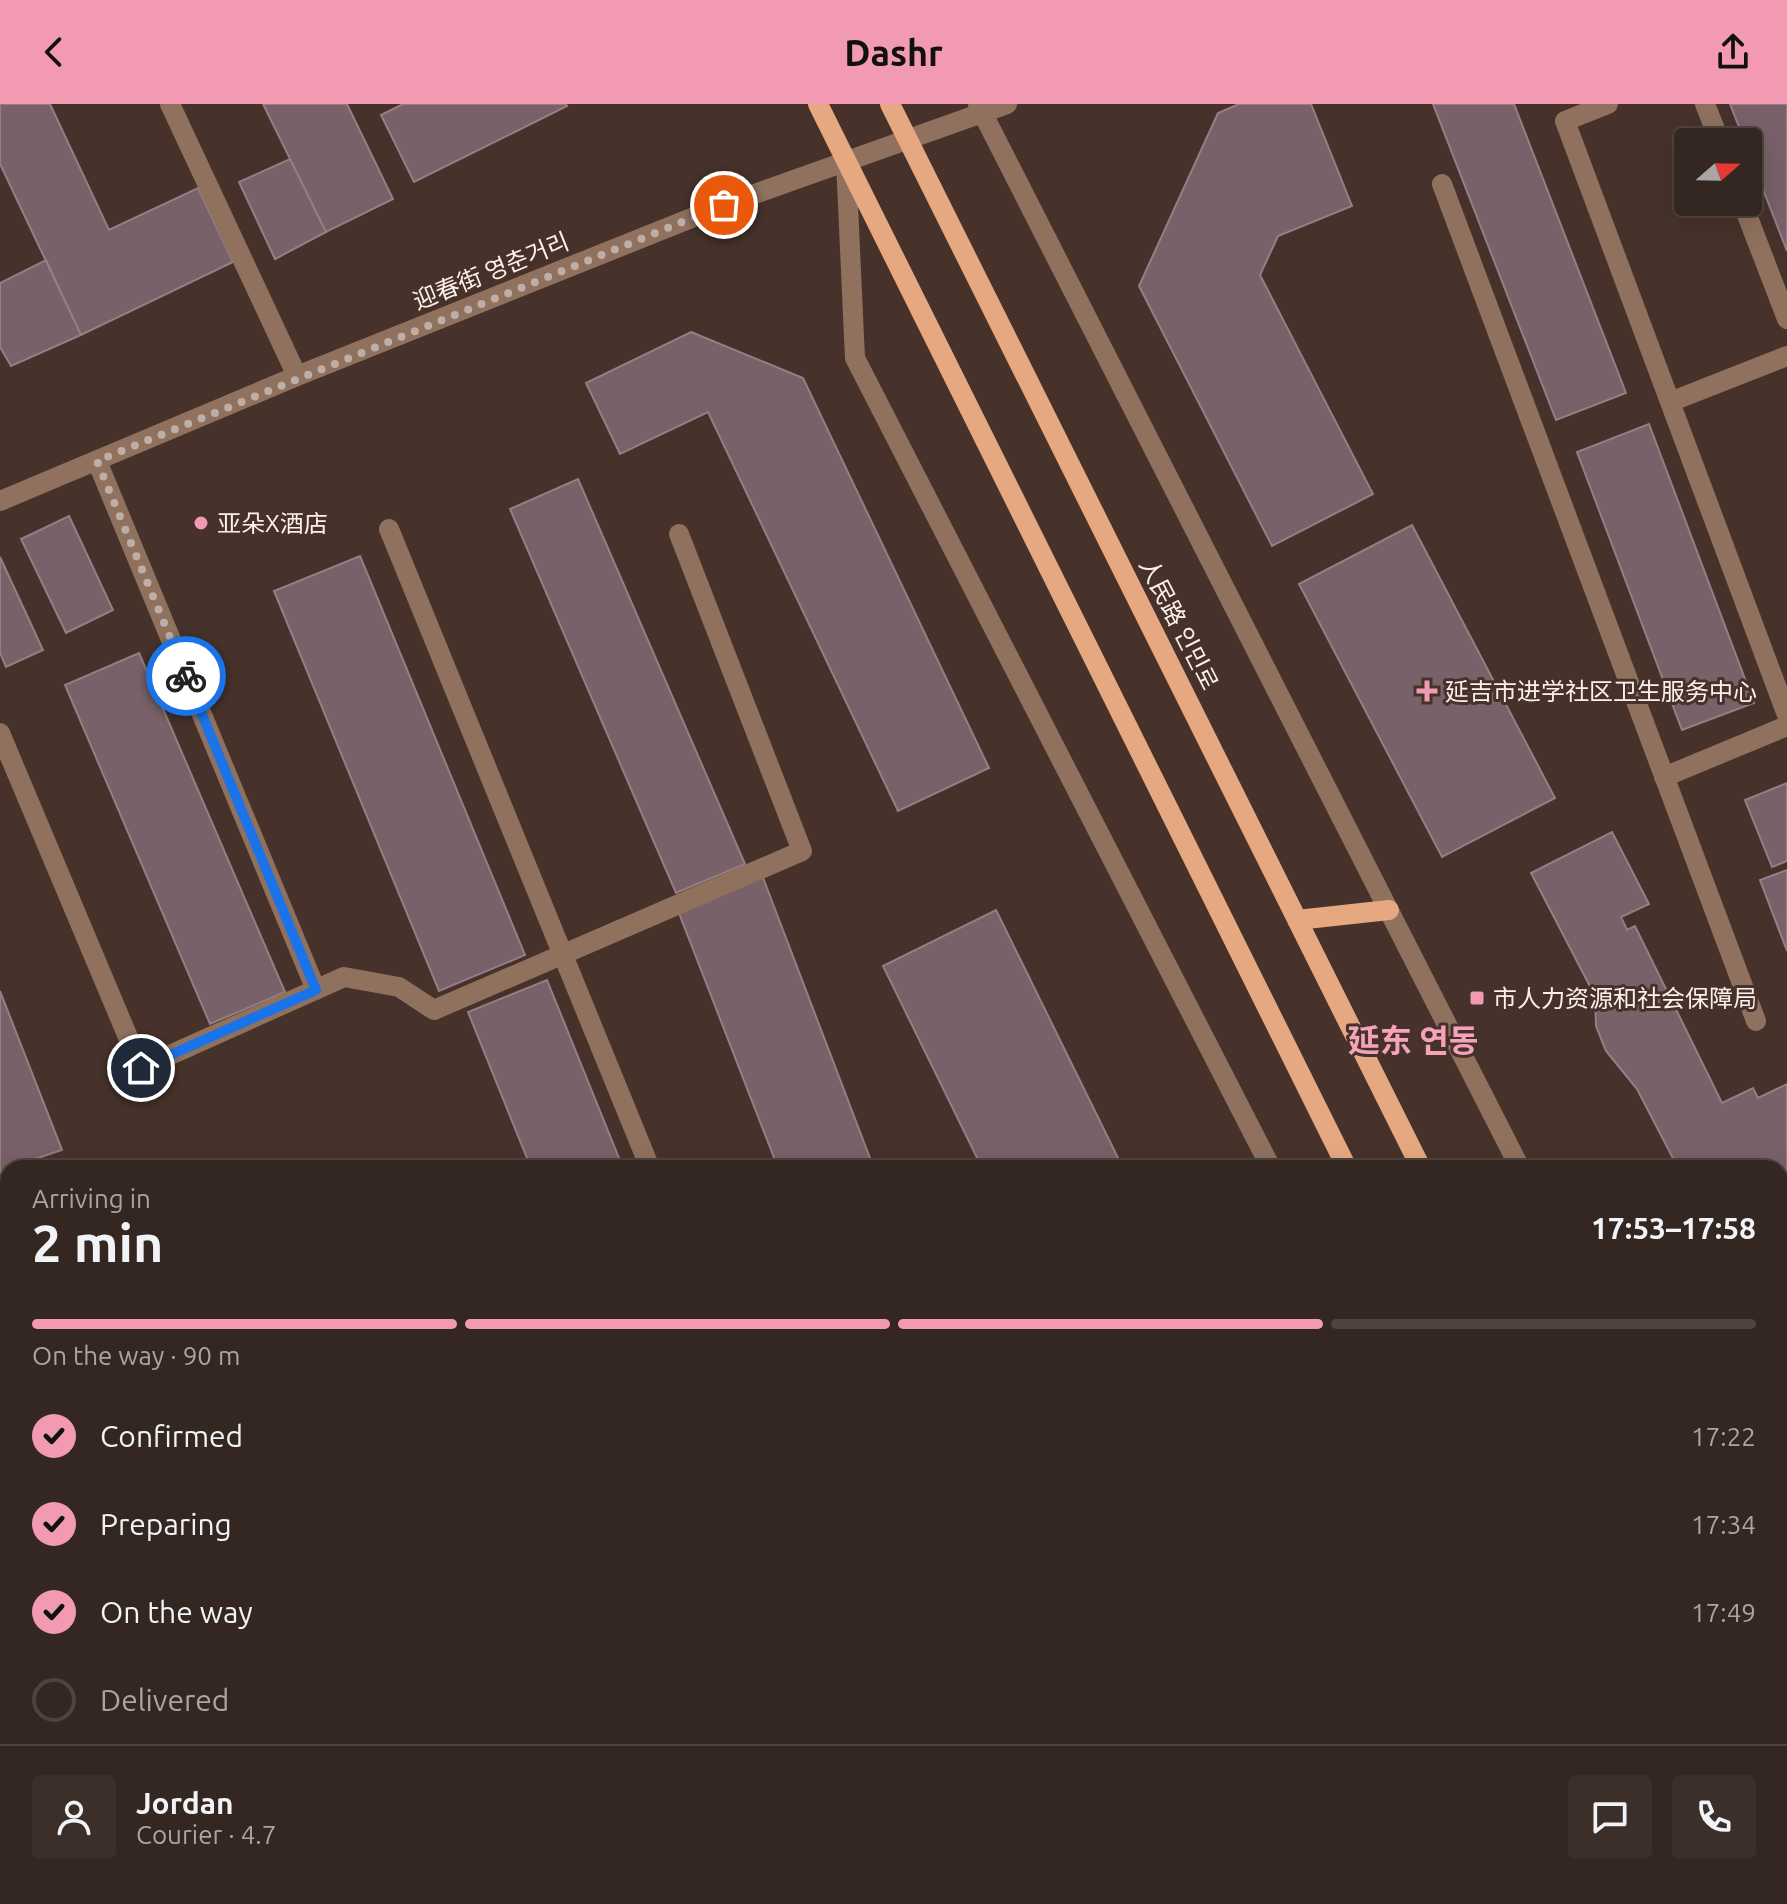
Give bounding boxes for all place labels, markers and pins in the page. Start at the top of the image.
pin [690,171,758,239]
place label: 亚朵X酒店 [217,510,328,537]
marker: 亚朵X酒店 [192,514,210,532]
place label: 延吉市进学社区卫生服务中心 [1445,678,1757,705]
marker: 延吉市进学社区卫生服务中心 [1416,680,1438,702]
place label: 市人力资源和社会保障局 [1493,985,1757,1012]
marker: 市人力资源和社会保障局 [1468,989,1486,1007]
pin [107,1034,175,1102]

